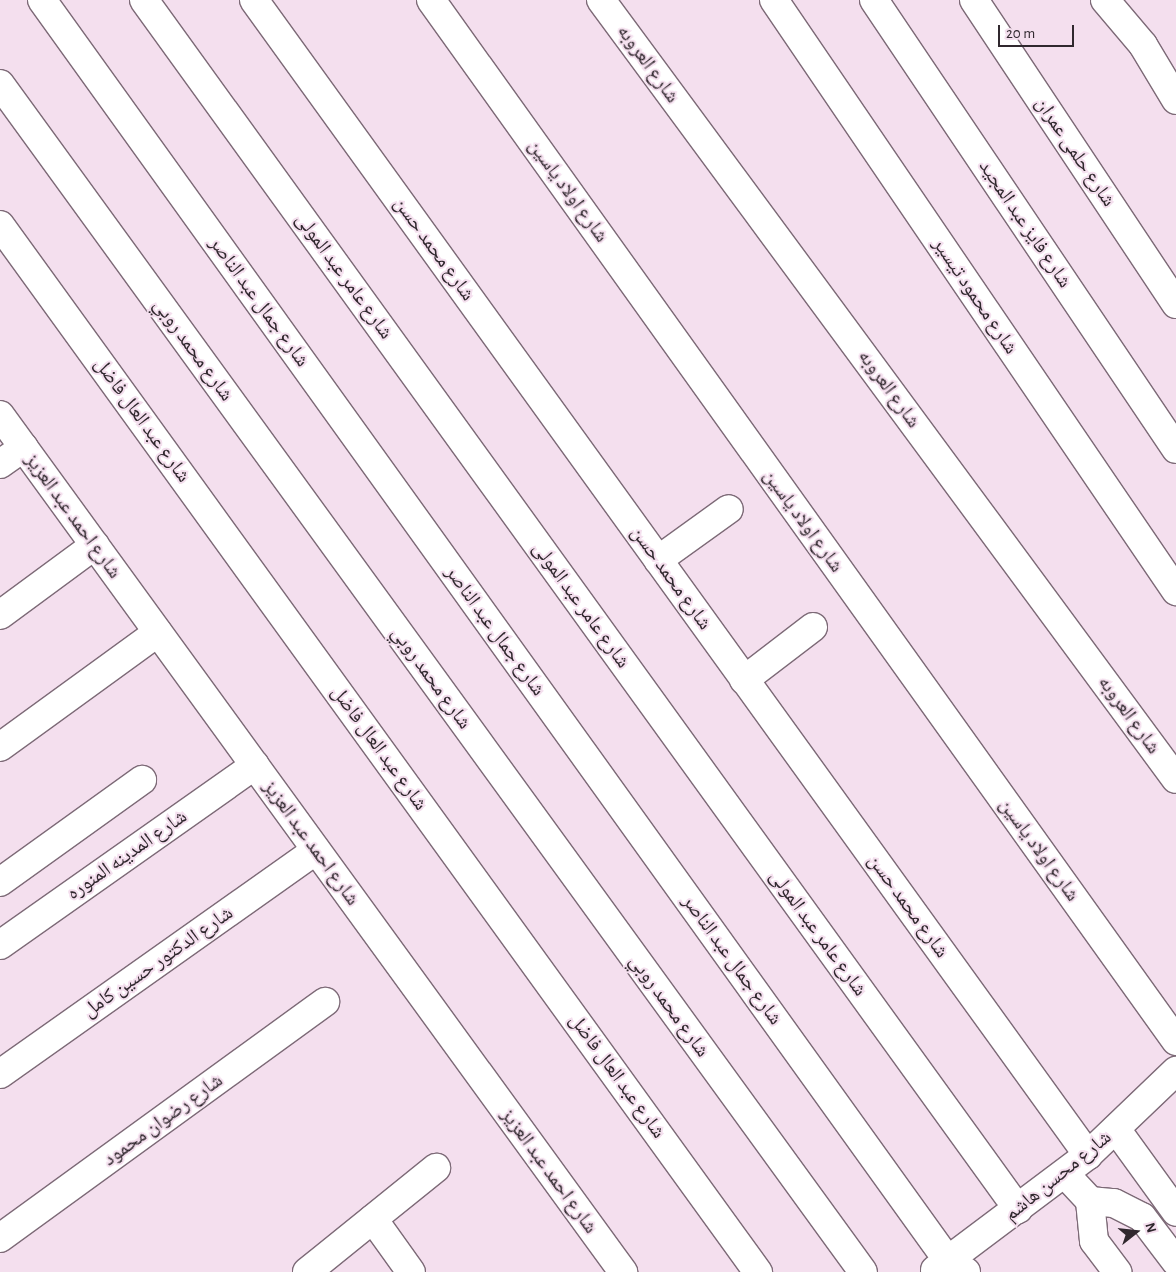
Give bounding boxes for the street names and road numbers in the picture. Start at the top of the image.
street label: شارع العروبه [612,20,684,108]
street label: شارع حلمى عمران [1029,93,1121,211]
street label: شارع اولاد ياسين [523,135,613,247]
street label: شارع فايز عبد المجيد [973,156,1077,292]
street label: شارع محمد حسن [388,192,480,306]
street label: شارع عامر عبد المولى [290,208,398,344]
street label: شارع جمال عبد الناصر [204,232,314,372]
street label: شارع محمود تيسير [927,233,1023,359]
street label: شارع محمد روبي [148,294,238,406]
street label: شارع العروبه [853,345,925,433]
street label: شارع عبد العال فاضل [89,353,195,487]
street label: شارع احمد عبد العزيز [20,449,126,583]
street label: شارع اولاد ياسين [758,465,848,577]
street label: شارع محمد حسن [625,521,717,635]
street label: شارع عامر عبد المولى [527,537,635,673]
street label: شارع جمال عبد الناصر [440,561,550,701]
street label: شارع محمد روبي [386,622,476,734]
street label: شارع العروبه [1093,671,1165,759]
street label: شارع عبد العال فاضل [326,681,432,815]
street label: شارع احمد عبد العزيز [258,776,364,910]
street label: شارع اولاد ياسين [994,794,1084,906]
street label: شارع المدينه المنوره [62,805,192,905]
street label: شارع محمد حسن [862,849,954,963]
street label: شارع عامر عبد المولى [764,865,872,1001]
street label: شارع جمال عبد الناصر [677,890,787,1030]
street label: شارع الدكتور حسين كامل [78,901,238,1023]
street label: شارع محمد روبي [624,950,714,1062]
street label: شارع عبد العال فاضل [564,1009,670,1143]
street label: شارع رضوان محمود [98,1068,228,1172]
street label: شارع احمد عبد العزيز [496,1104,602,1238]
street label: شارع محسن هاشم [1000,1125,1116,1227]

